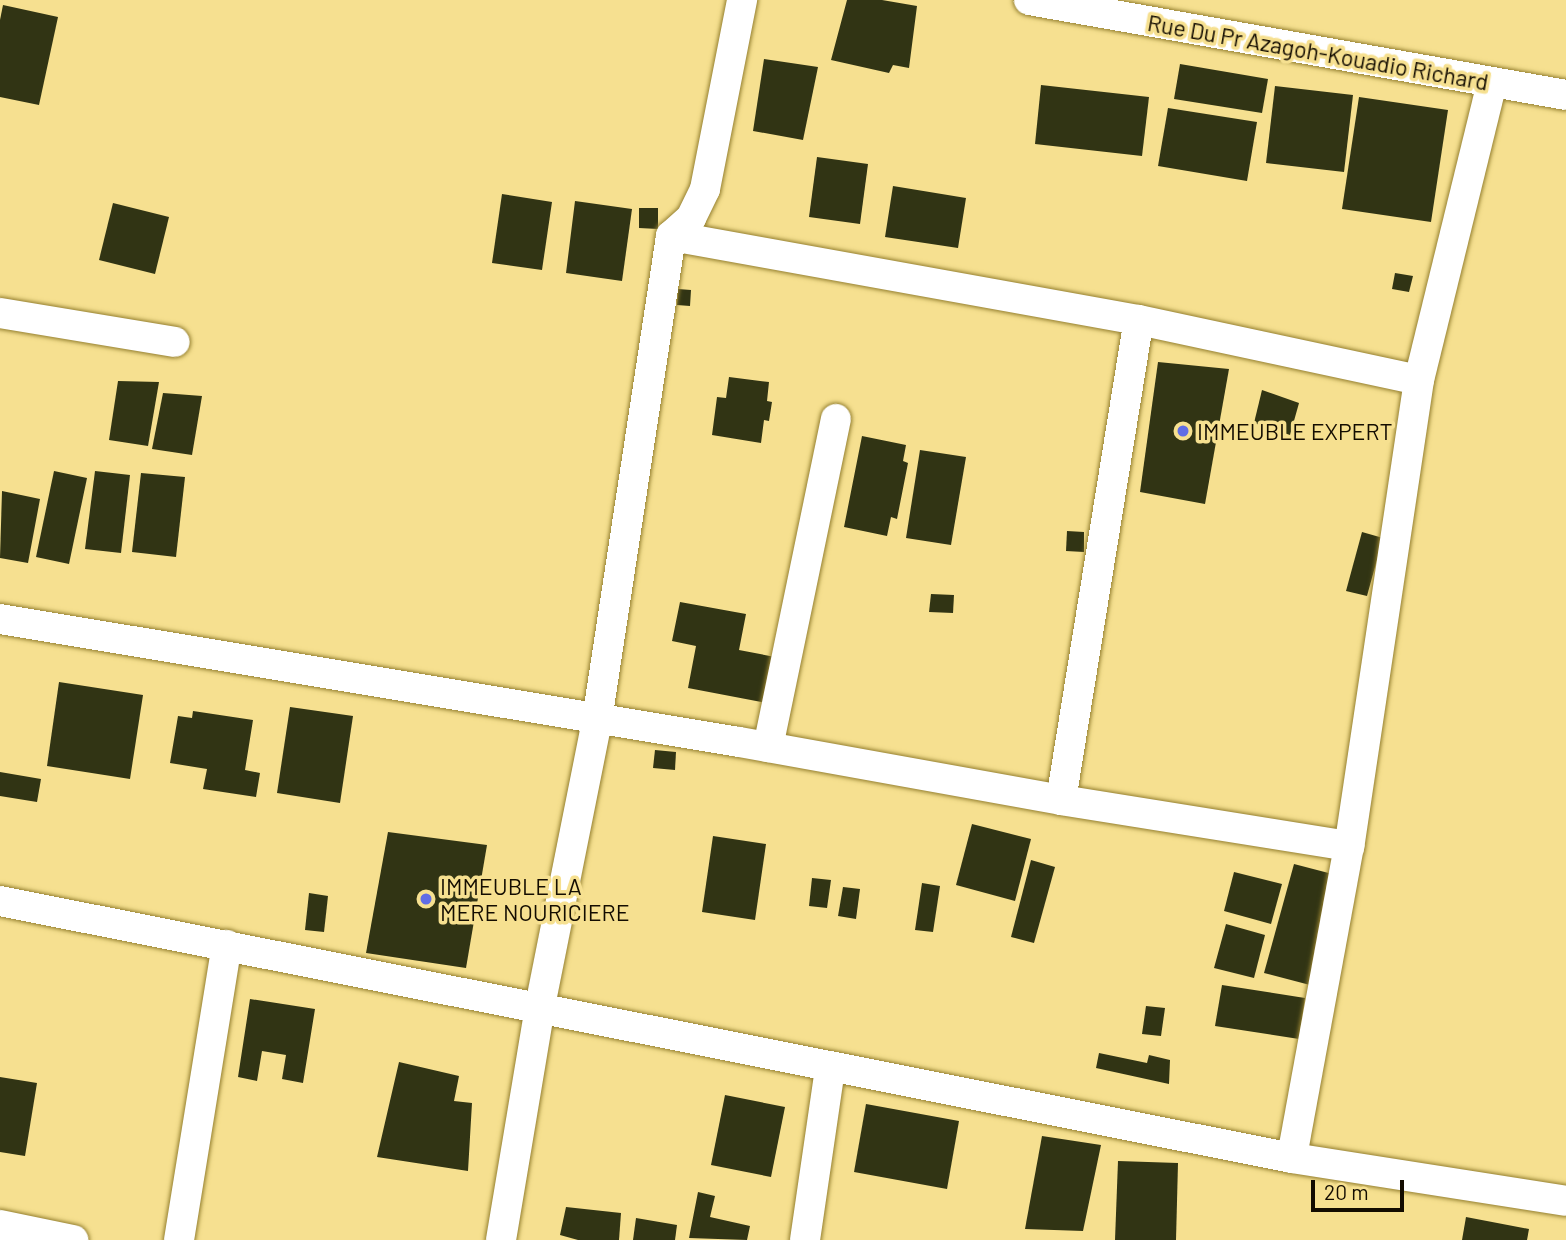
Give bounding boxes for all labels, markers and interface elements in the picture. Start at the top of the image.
street label: Rue Du Pr Azagoh-Kouadio Richard [1145,8,1491,96]
place label: IMMEUBLE EXPERT [1197,417,1393,445]
marker: IMMEUBLE EXPERT [1175,423,1191,439]
place label: IMMEUBLE LA MERE NOURICIERE [440,872,630,926]
marker: IMMEUBLE LA MERE NOURICIERE [418,891,434,907]
scale bar [1314,1166,1407,1210]
text: 20 m [1324,1179,1369,1204]

